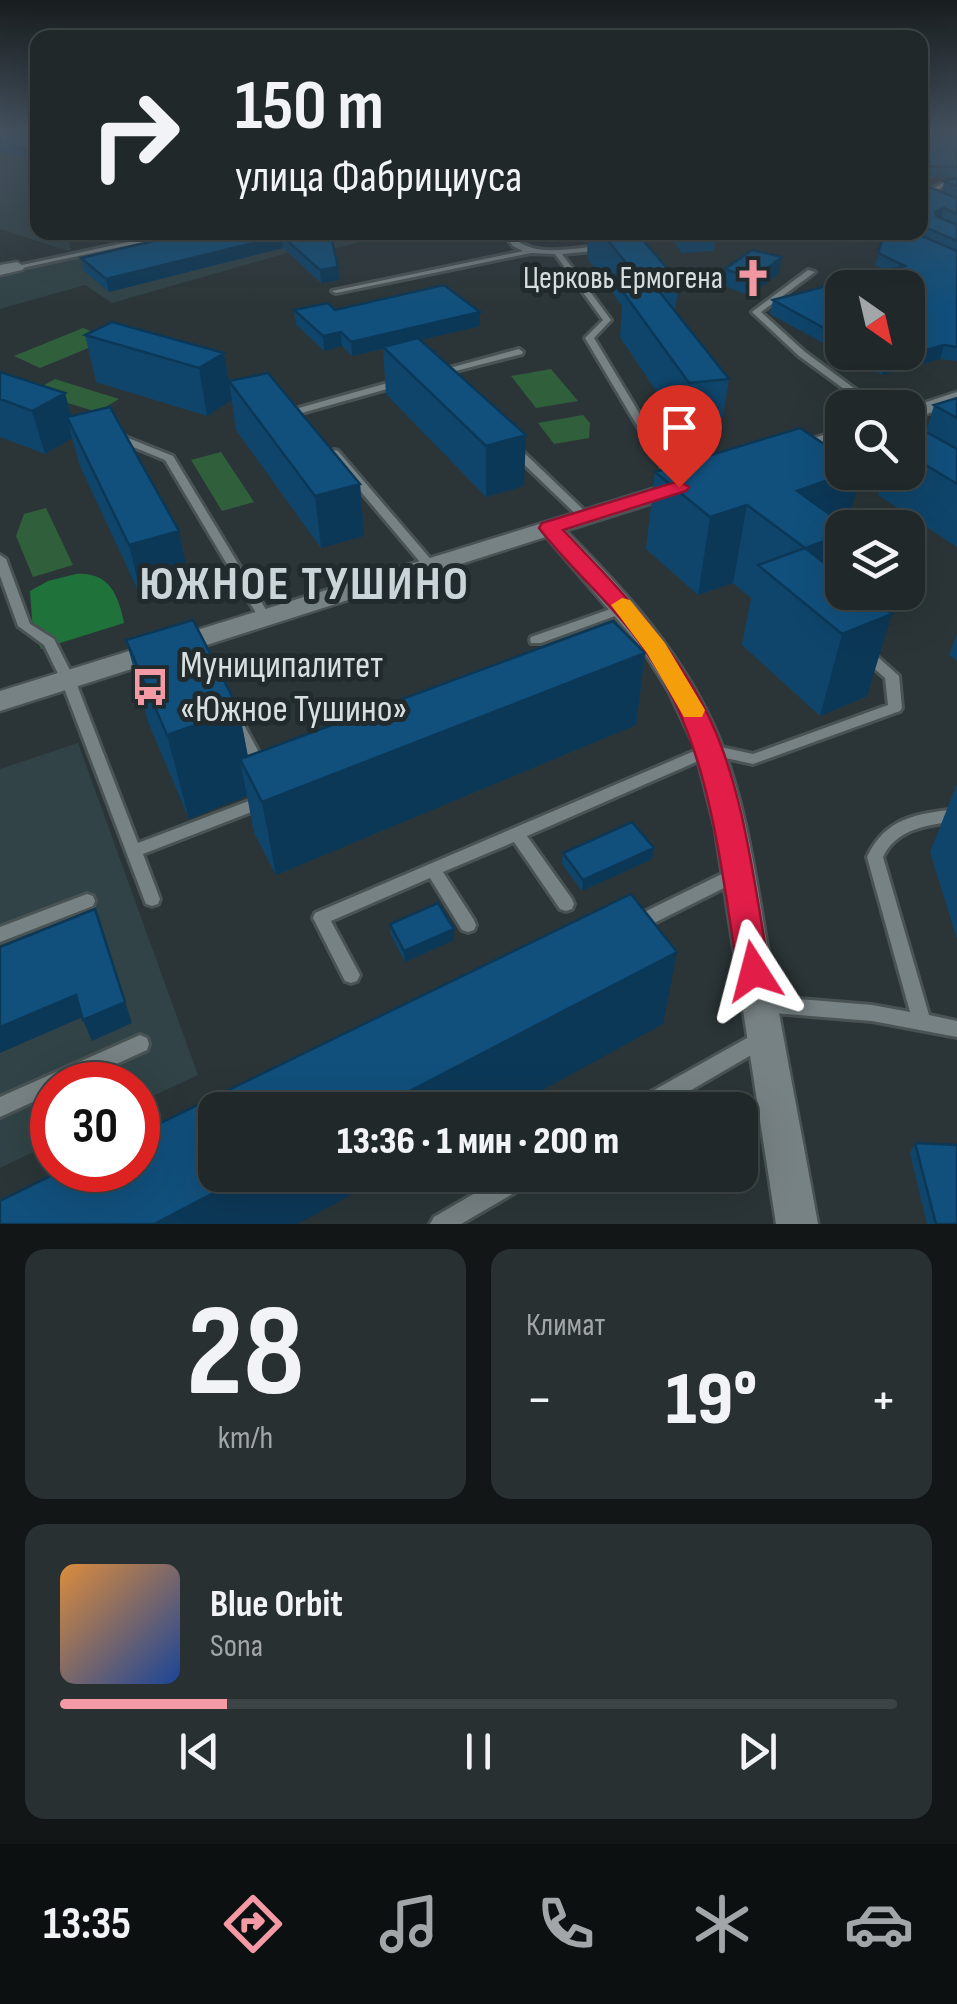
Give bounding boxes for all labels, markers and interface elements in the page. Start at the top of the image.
text: 150 m [235,65,384,149]
icon: right [70,70,200,200]
text: улица Фабрициуса [235,150,522,205]
church icon: Церковь Ермогена [732,257,774,299]
place label: Церковь Ермогена [523,259,723,298]
north arrow [825,270,925,370]
map controls [825,270,925,610]
pin [637,385,722,488]
button: search [825,390,925,490]
icon: arrive [652,400,707,455]
button: layers [825,510,925,610]
district label: ЮЖНОЕ ТУШИНО [140,556,470,613]
place label: Муниципалитет «Южное Тушино» [180,643,407,732]
bus stop icon: Муниципалитет «Южное Тушино» [129,666,171,708]
position arrow [702,919,806,1023]
speed limit sign: 30 [30,1062,160,1192]
text: 13:36 · 1 мин · 200 m [337,1119,619,1164]
text: 28 [186,1276,305,1432]
text: Климат [526,1306,605,1345]
text: 19° [666,1355,757,1446]
text: − [526,1367,553,1434]
text: + [870,1367,897,1434]
text: km/h [218,1419,273,1458]
text: Blue Orbit [210,1582,343,1627]
text: Sona [210,1627,263,1666]
icon: previous [172,1724,227,1779]
icon: pause [451,1724,506,1779]
icon: next [730,1724,785,1779]
icon: directions [218,1889,288,1959]
icon: music [374,1889,444,1959]
icon: phone [531,1889,601,1959]
icon: climate [687,1889,757,1959]
icon: car [844,1889,914,1959]
text: 13:35 [43,1897,131,1952]

